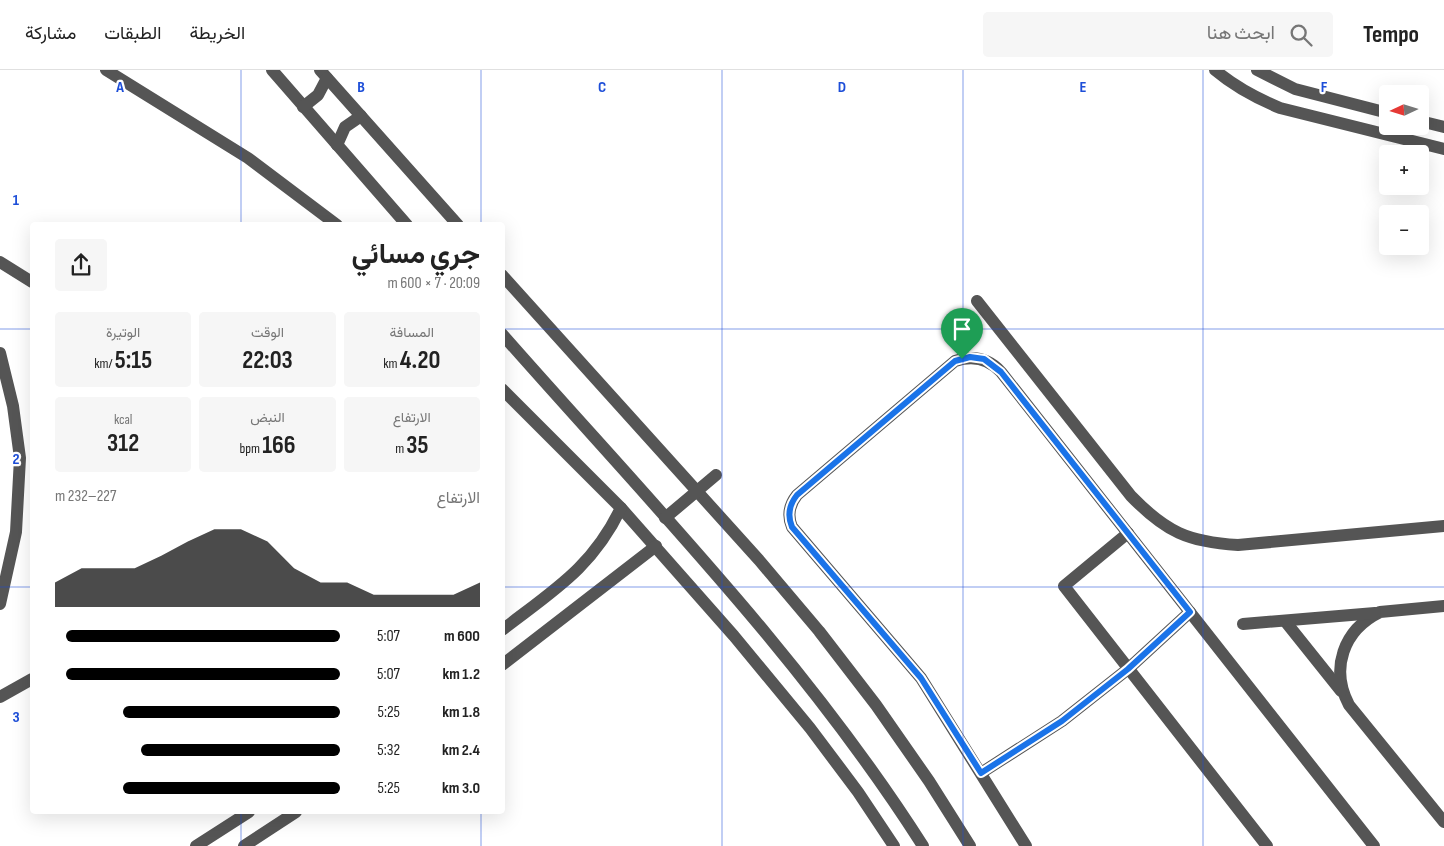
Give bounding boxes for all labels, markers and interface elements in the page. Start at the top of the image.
search box [983,12,1333,57]
text: Tempo [1363,20,1419,49]
icon: search [1287,21,1315,49]
text: ابحث هنا [1207,22,1275,45]
text: مشاركة [25,23,76,44]
text: الطبقات [104,23,161,44]
text: الخريطة [189,23,245,44]
text: A [115,78,124,97]
text: B [357,78,365,97]
text: C [598,78,606,97]
text: D [838,78,846,97]
text: E [1080,78,1087,97]
text: F [1321,78,1328,97]
north arrow [1379,85,1429,135]
map controls [1379,85,1429,255]
button: + [1379,145,1429,195]
text: 1 [13,191,20,210]
button: − [1379,205,1429,255]
text: جري مسائي [351,238,480,271]
button: share [55,239,107,291]
text: 20:09 · 7 × 600 m [388,274,480,293]
pin [941,308,983,359]
icon: arrive [948,315,976,343]
text: الوتيرة [106,324,140,341]
text: الوقت [251,324,284,341]
text: المسافة [390,324,434,341]
text: 5:15 [115,345,152,376]
text: 22:03 [242,345,293,376]
text: 4.20 [400,345,440,376]
text: /km [94,355,115,372]
text: km [383,355,400,372]
text: النبض [250,409,285,426]
text: الارتفاع [393,409,431,426]
text: kcal [114,411,132,428]
text: 312 [107,428,139,459]
text: 166 [262,430,296,461]
text: 35 [406,430,429,461]
text: bpm [239,440,262,457]
text: m [395,440,406,457]
text: 2 [12,450,20,469]
text: 227–232 m [55,487,116,506]
text: الارتفاع [437,489,480,508]
text: 5:07 [377,627,400,646]
text: 600 m [444,627,480,646]
text: 5:07 [377,665,400,684]
text: 1.2 km [442,665,480,684]
text: 5:25 [378,703,400,722]
text: 1.8 km [442,703,480,722]
text: 3 [12,708,20,727]
text: 5:32 [377,741,400,760]
text: 2.4 km [442,741,480,760]
text: 5:25 [378,779,400,798]
text: 3.0 km [442,779,480,798]

